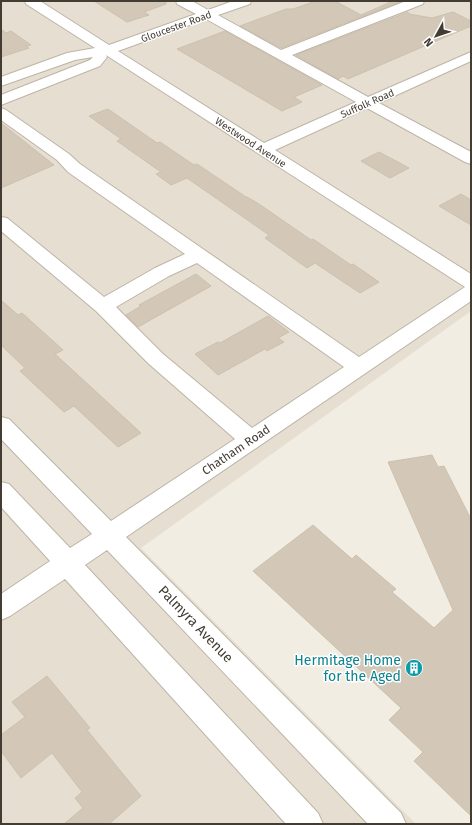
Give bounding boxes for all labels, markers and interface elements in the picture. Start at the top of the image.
street label: Gloucester Road [140,9,213,45]
north arrow [416,16,456,56]
text: N [421,35,436,49]
street label: Suffolk Road [339,87,396,121]
street label: Westwood Avenue [213,115,288,170]
street label: Chatham Road [199,422,273,478]
street label: Palmyra Avenue [155,582,237,666]
place label: Hermitage Home for the Aged [294,652,401,685]
building icon: Hermitage Home for the Aged [404,658,424,678]

